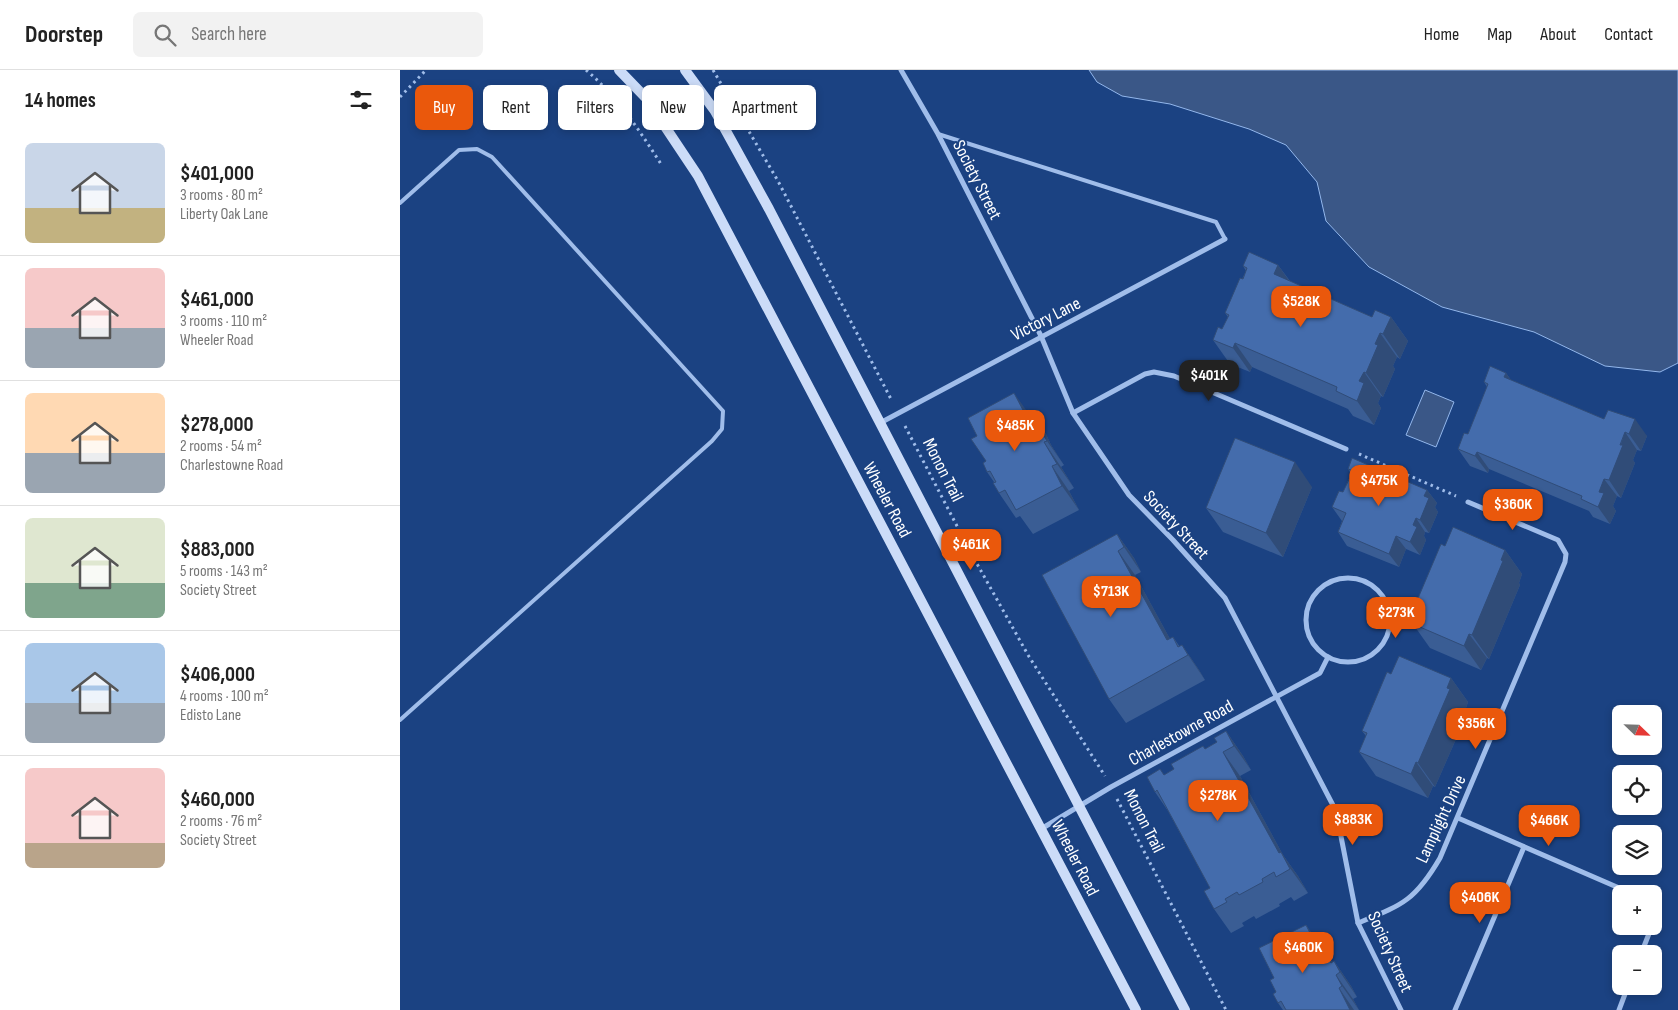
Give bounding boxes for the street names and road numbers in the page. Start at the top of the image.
street label: Society Street [948,137,1006,224]
street label: Victory Lane [1008,293,1084,345]
street label: Monon Trail [918,435,968,505]
street label: Wheeler Road [858,459,916,541]
street label: Society Street [1139,486,1213,564]
street label: Charlestowne Road [1125,696,1237,770]
street label: Lamplight Drive [1412,772,1470,866]
street label: Monon Trail [1119,786,1169,856]
street label: Wheeler Road [1047,816,1103,900]
street label: Society Street [1363,908,1417,996]

